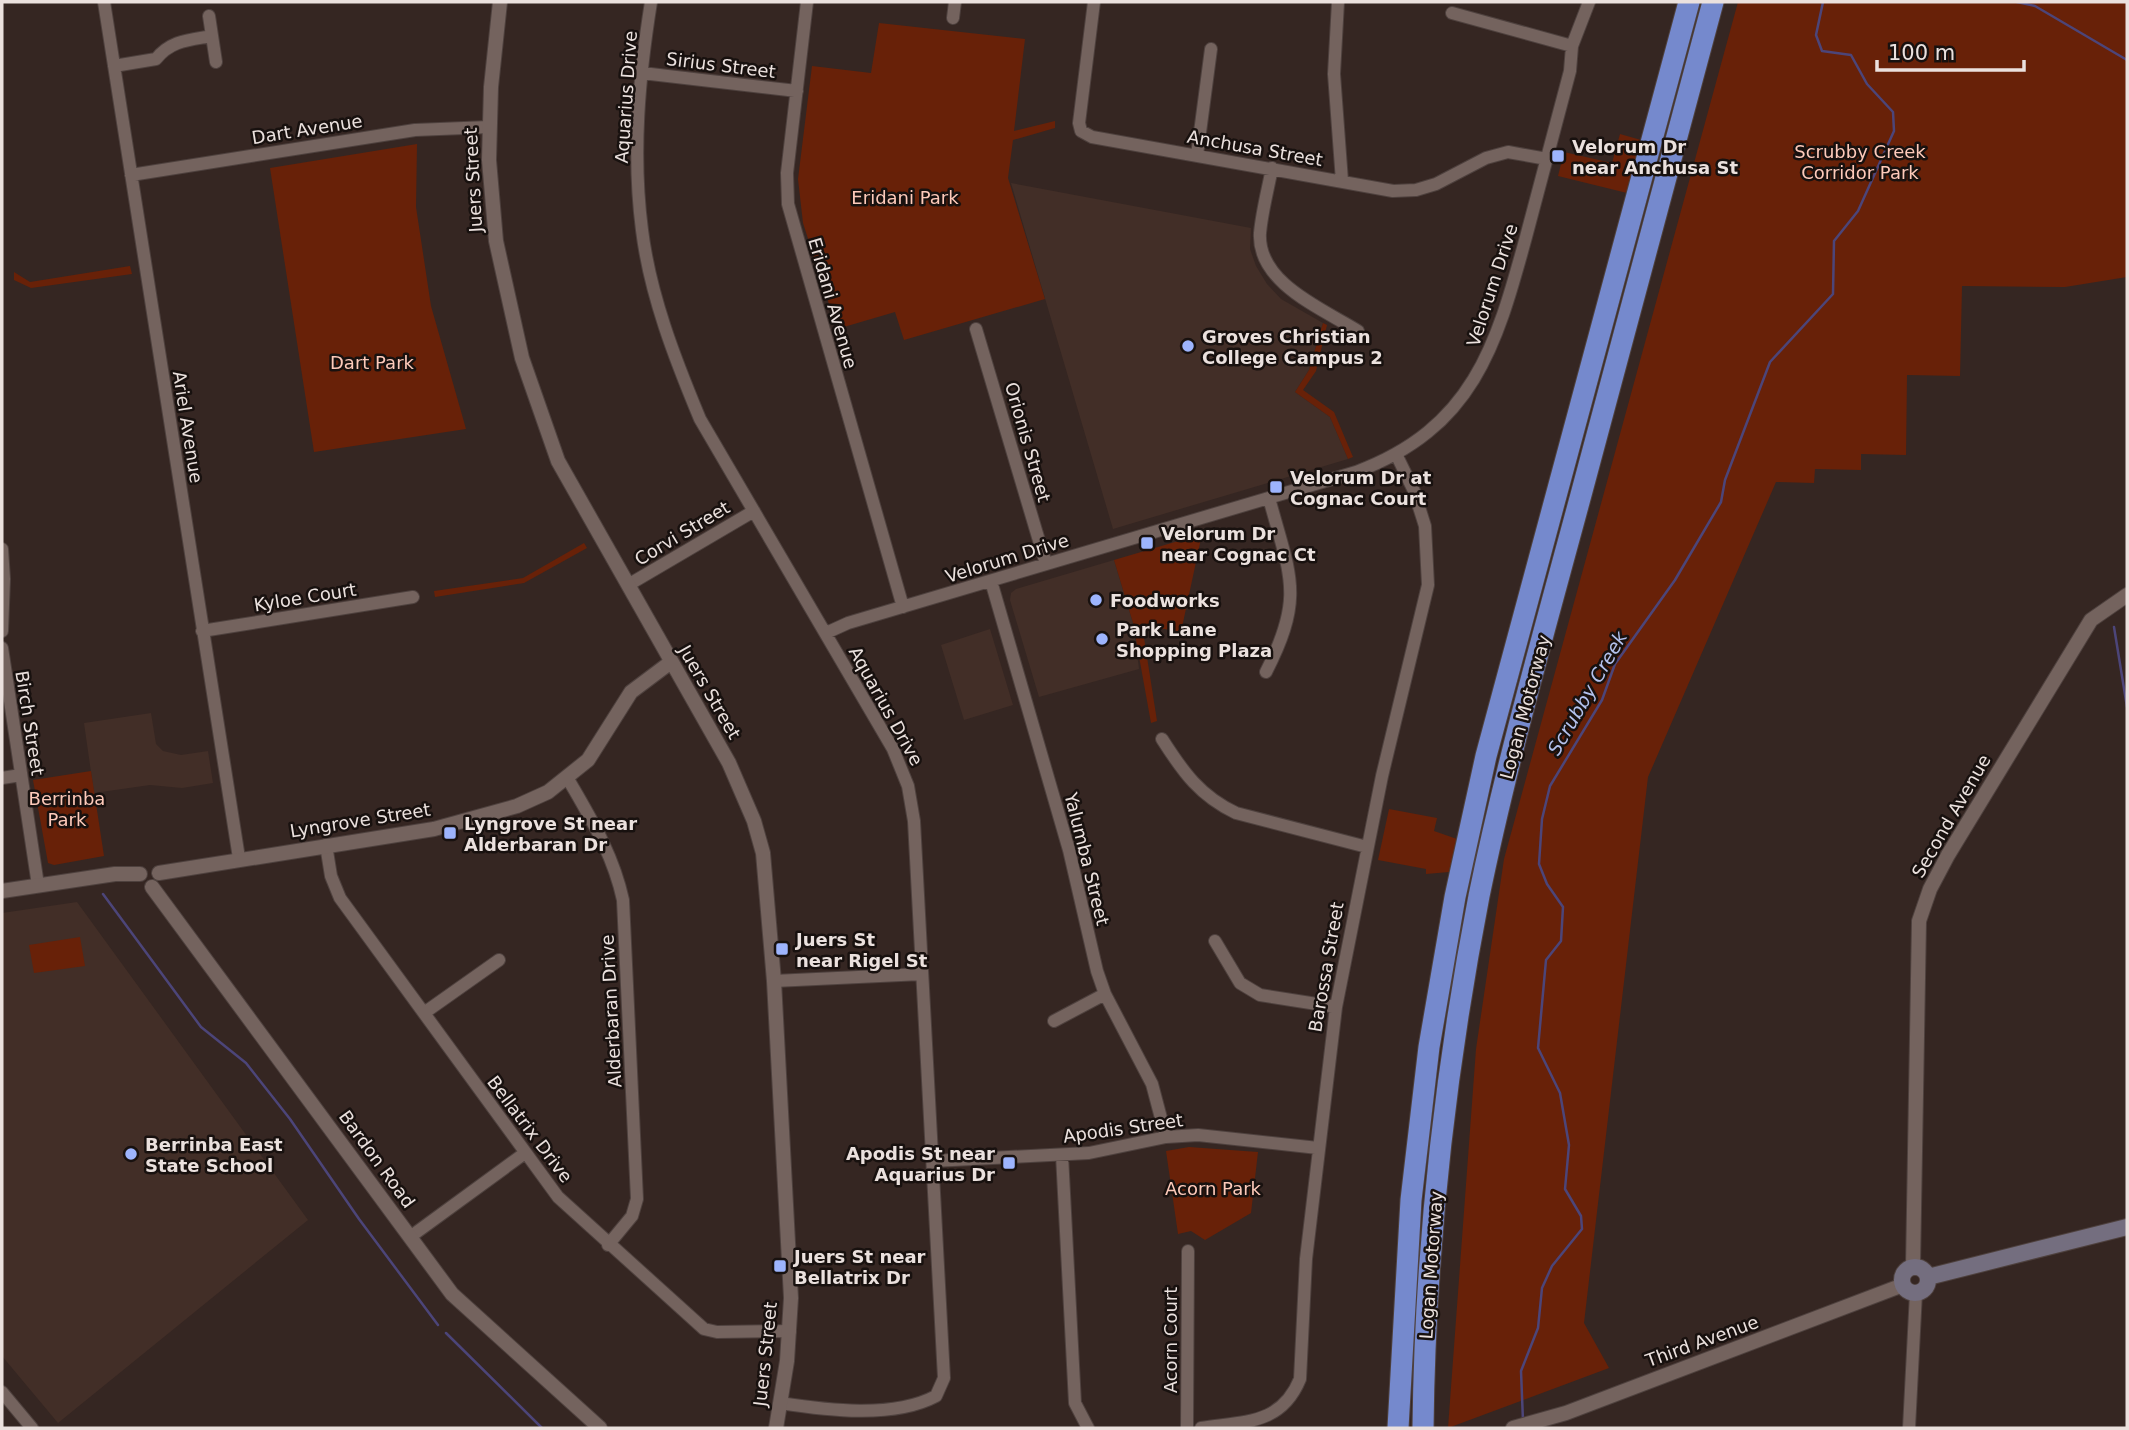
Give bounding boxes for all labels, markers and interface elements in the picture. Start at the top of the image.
scale bar [1877,28,2024,72]
street label: Aquarius Drive [611,30,641,164]
text: 100 m [1888,41,1955,65]
street label: Sirius Street [665,48,777,82]
street label: Dart Avenue [250,110,364,148]
street label: Anchusa Street [1186,126,1324,170]
street label: Juers Street [460,127,486,234]
place label: Velorum Dr near Anchusa St [1572,136,1738,178]
park label: Scrubby Creek Corridor Park [1794,141,1926,183]
marker: Velorum Dr near Anchusa St [1550,148,1566,164]
park label: Eridani Park [851,187,959,208]
street label: Velorum Drive [1462,221,1522,349]
street label: Eridani Avenue [804,235,862,371]
place label: Groves Christian College Campus 2 [1202,326,1383,368]
marker: Groves Christian College Campus 2 [1180,338,1196,354]
park label: Dart Park [330,352,415,373]
street label: Ariel Avenue [169,369,207,485]
street label: Orionis Street [1001,380,1055,504]
place label: Velorum Dr at Cognac Court [1290,467,1432,509]
marker: Velorum Dr at Cognac Court [1268,479,1284,495]
street label: Corvi Street [631,496,733,570]
place label: Velorum Dr near Cognac Ct [1161,523,1316,565]
street label: Velorum Drive [943,529,1071,587]
marker: Velorum Dr near Cognac Ct [1139,535,1155,551]
street label: Kyloe Court [252,579,358,615]
place label: Foodworks [1110,590,1220,611]
marker: Foodworks [1088,592,1104,608]
place label: Park Lane Shopping Plaza [1116,619,1272,661]
water label: Scrubby Creek [1543,626,1632,759]
marker: Park Lane Shopping Plaza [1094,631,1110,647]
street label: Logan Motorway [1496,632,1554,782]
street label: Juers Street [674,640,745,743]
street label: Aquarius Drive [845,643,927,769]
street label: Birch Street [11,669,49,777]
street label: Second Avenue [1907,751,1995,881]
park label: Berrinba Park [29,788,105,830]
street label: Yalumba Street [1060,789,1114,928]
street label: Lyngrove Street [288,799,432,841]
place label: Lyngrove St near Alderbaran Dr [464,813,637,855]
marker: Lyngrove St near Alderbaran Dr [442,825,458,841]
street label: Barossa Street [1304,900,1348,1034]
place label: Juers St near Rigel St [794,929,928,971]
street label: Alderbaran Drive [597,934,625,1088]
marker: Juers St near Rigel St [774,941,790,957]
street label: Bellatrix Drive [483,1071,577,1187]
street label: Bardon Road [335,1106,419,1212]
street label: Apodis Street [1062,1109,1184,1147]
place label: Berrinba East State School [145,1134,283,1176]
place label: Apodis St near Aquarius Dr [846,1143,995,1185]
marker: Berrinba East State School [123,1146,139,1162]
marker: Apodis St near Aquarius Dr [1001,1155,1017,1171]
park label: Acorn Park [1165,1178,1262,1199]
street label: Logan Motorway [1415,1190,1447,1340]
place label: Juers St near Bellatrix Dr [792,1246,926,1288]
marker: Juers St near Bellatrix Dr [772,1258,788,1274]
street label: Acorn Court [1160,1287,1181,1393]
street label: Juers Street [749,1301,781,1408]
street label: Third Avenue [1642,1311,1761,1371]

